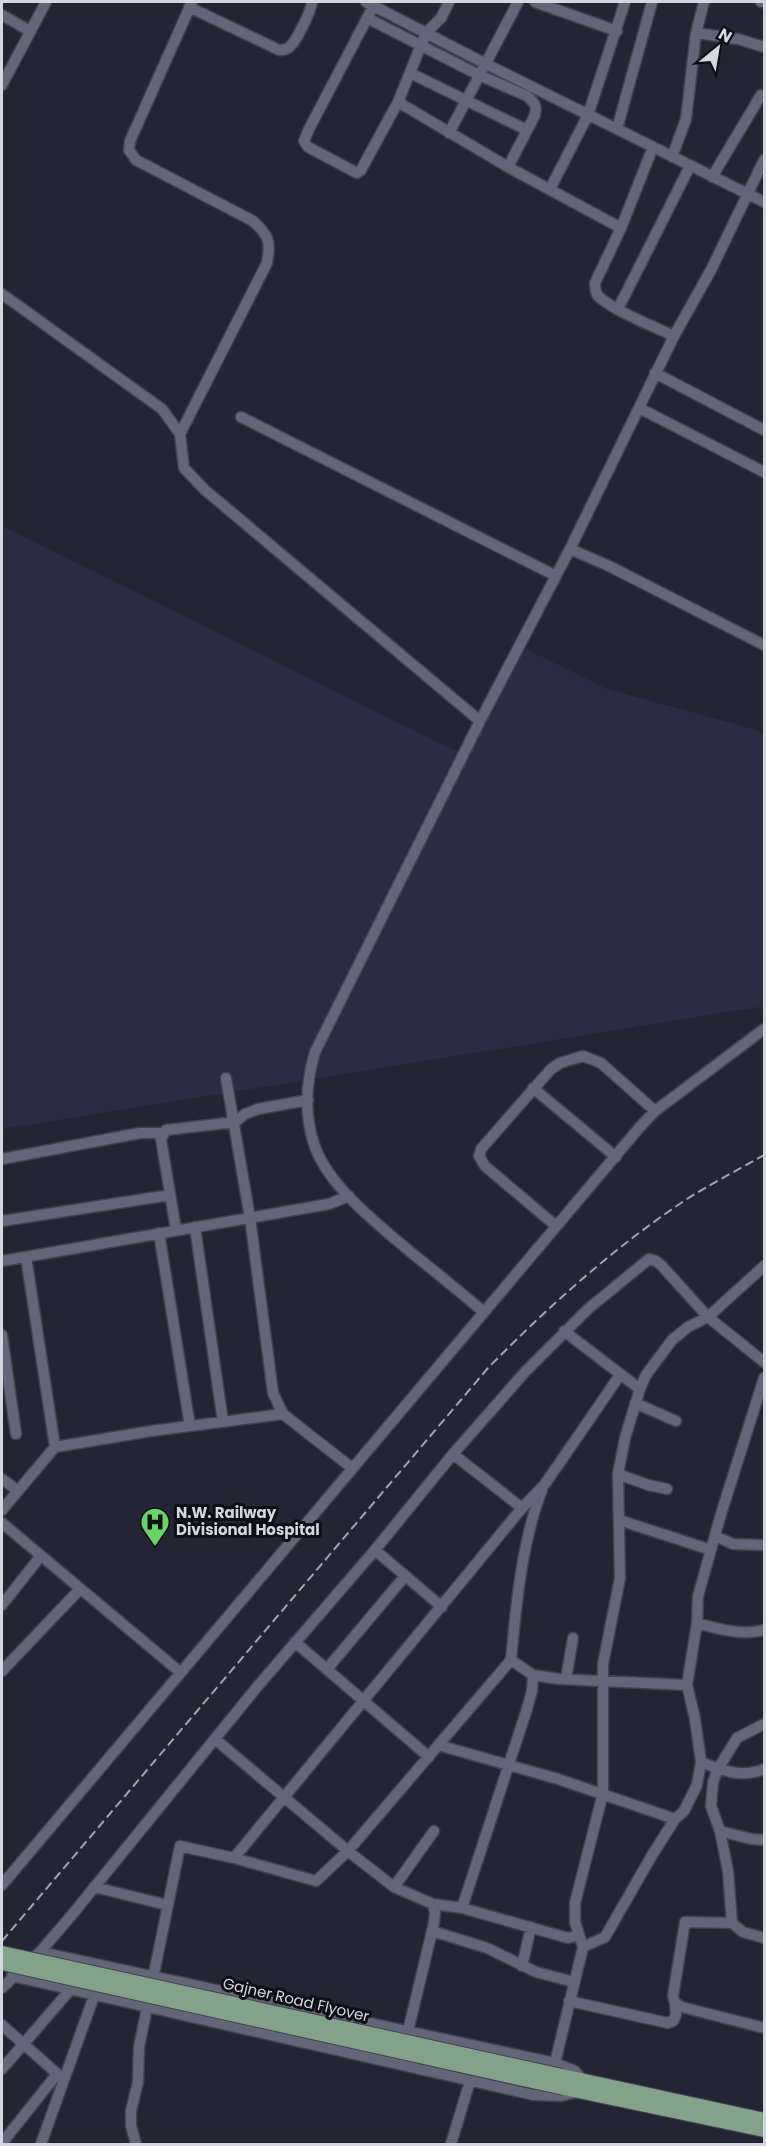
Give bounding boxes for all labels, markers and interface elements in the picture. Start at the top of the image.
north arrow [688,18,748,78]
text: N [714,22,736,48]
place label: N.W. Railway Divisional Hospital [176,1502,320,1540]
hospital icon: N.W. Railway Divisional Hospital [139,1506,171,1548]
street label: Gajner Road Flyover [221,1972,372,2027]

